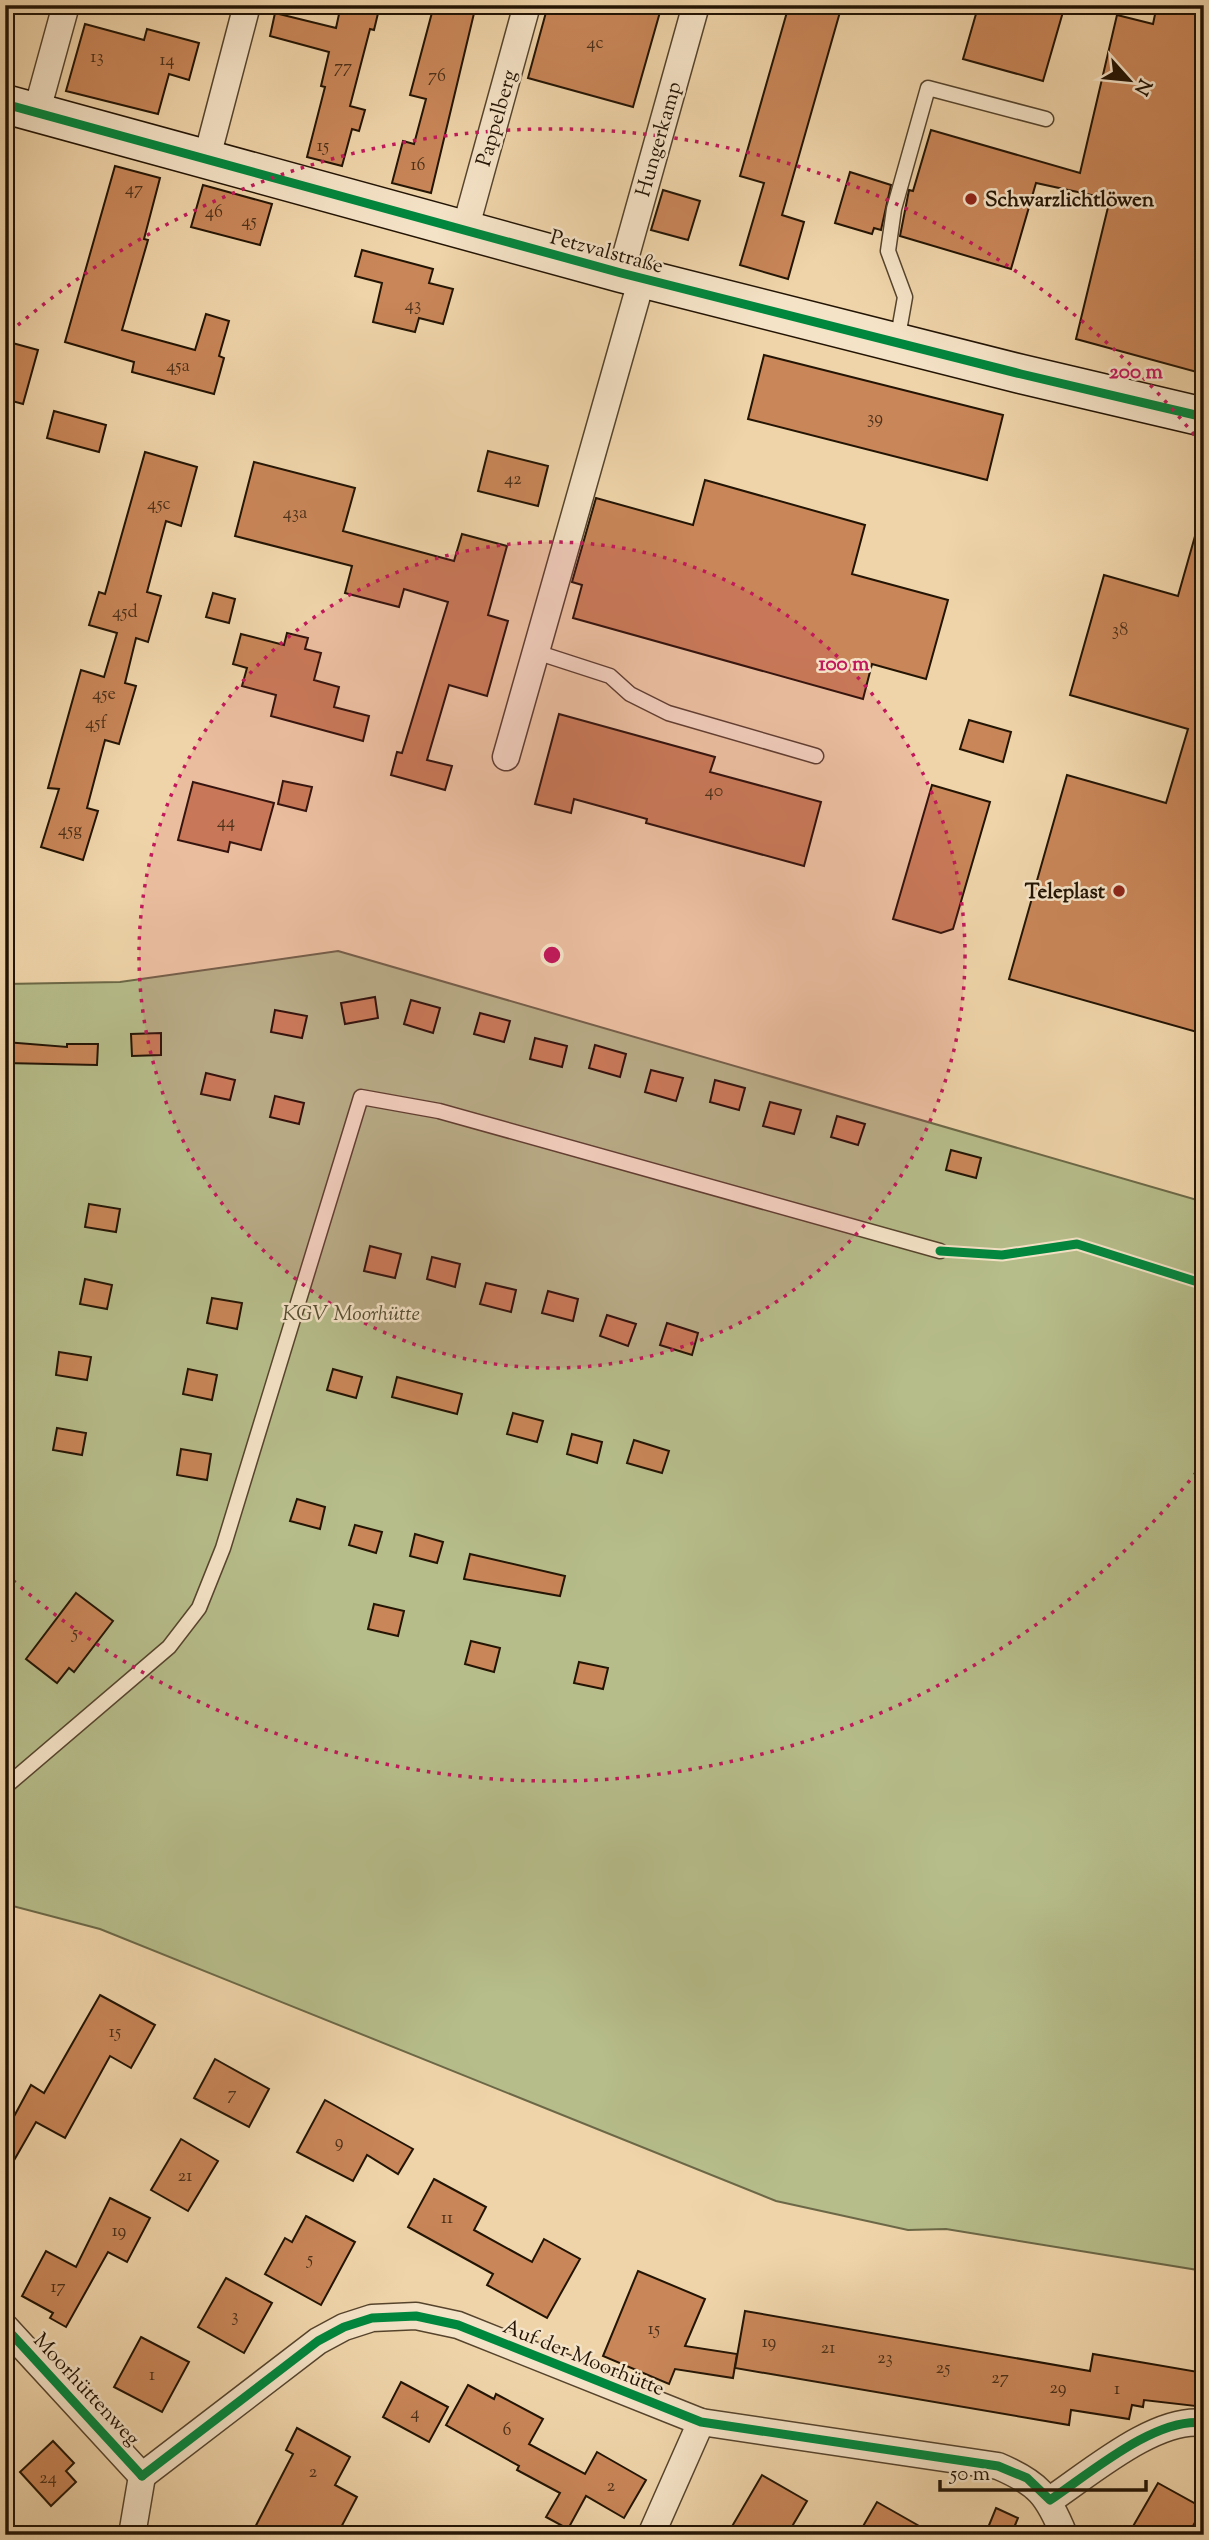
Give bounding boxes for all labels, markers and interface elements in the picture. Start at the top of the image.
house number: 4c [586,31,604,57]
house number: 13 [90,45,104,71]
north arrow [1094,46,1164,116]
house number: 14 [159,48,175,74]
house number: 77 [334,55,352,81]
house number: 76 [428,64,446,90]
street label: Pappelberg [470,67,526,170]
text: N [1126,74,1157,99]
street label: Hungerkamp [629,78,691,201]
house number: 15 [317,134,329,160]
house number: 16 [410,153,426,179]
house number: 47 [125,177,143,203]
place label: Schwarzlichtlöwen [985,186,1155,216]
marker: Schwarzlichtlöwen [963,191,979,207]
house number: 46 [205,200,223,226]
house number: 45 [241,209,257,235]
street label: Petzvalstraße [547,223,666,282]
house number: 43 [405,293,421,319]
house number: 45a [166,354,190,380]
text: 200 m [1109,358,1164,388]
house number: 39 [867,406,883,432]
house number: 42 [504,467,522,493]
house number: 45c [147,492,171,518]
house number: 43a [283,501,307,527]
house number: 45d [112,600,138,626]
house number: 38 [1112,618,1128,644]
text: 100 m [819,650,870,680]
house number: 45e [92,682,116,708]
house number: 45f [85,711,108,737]
house number: 40 [705,779,723,805]
house number: 44 [217,810,235,836]
house number: 45g [58,818,82,844]
place label: Teleplast [1025,878,1106,908]
marker: Teleplast [1111,883,1127,899]
centre of rings [540,943,564,967]
park label: KGV Moorhütte [282,1300,420,1330]
house number: 5 [71,1621,78,1647]
house number: 15 [109,2020,121,2046]
house number: 7 [227,2082,237,2108]
house number: 9 [335,2130,344,2156]
house number: 21 [178,2164,192,2190]
house number: 11 [441,2206,453,2232]
house number: 19 [112,2219,127,2245]
house number: 5 [306,2247,313,2273]
house number: 17 [50,2275,66,2301]
house number: 3 [231,2304,239,2330]
street label: Auf der Moorhütte [498,2313,669,2405]
house number: 15 [648,2317,660,2343]
street label: Moorhüttenweg [25,2327,146,2454]
house number: 19 [762,2330,777,2356]
house number: 21 [821,2336,835,2362]
house number: 23 [877,2346,893,2372]
house number: 25 [936,2356,950,2382]
house number: 1 [149,2363,155,2389]
house number: 27 [991,2366,1009,2392]
house number: 29 [1049,2376,1067,2402]
house number: 1 [1114,2377,1120,2403]
house number: 4 [410,2401,420,2427]
house number: 6 [503,2418,512,2444]
scale bar [940,2449,1146,2493]
house number: 2 [309,2460,318,2486]
text: 50 m [949,2460,990,2490]
house number: 24 [39,2466,57,2492]
house number: 2 [607,2474,616,2500]

